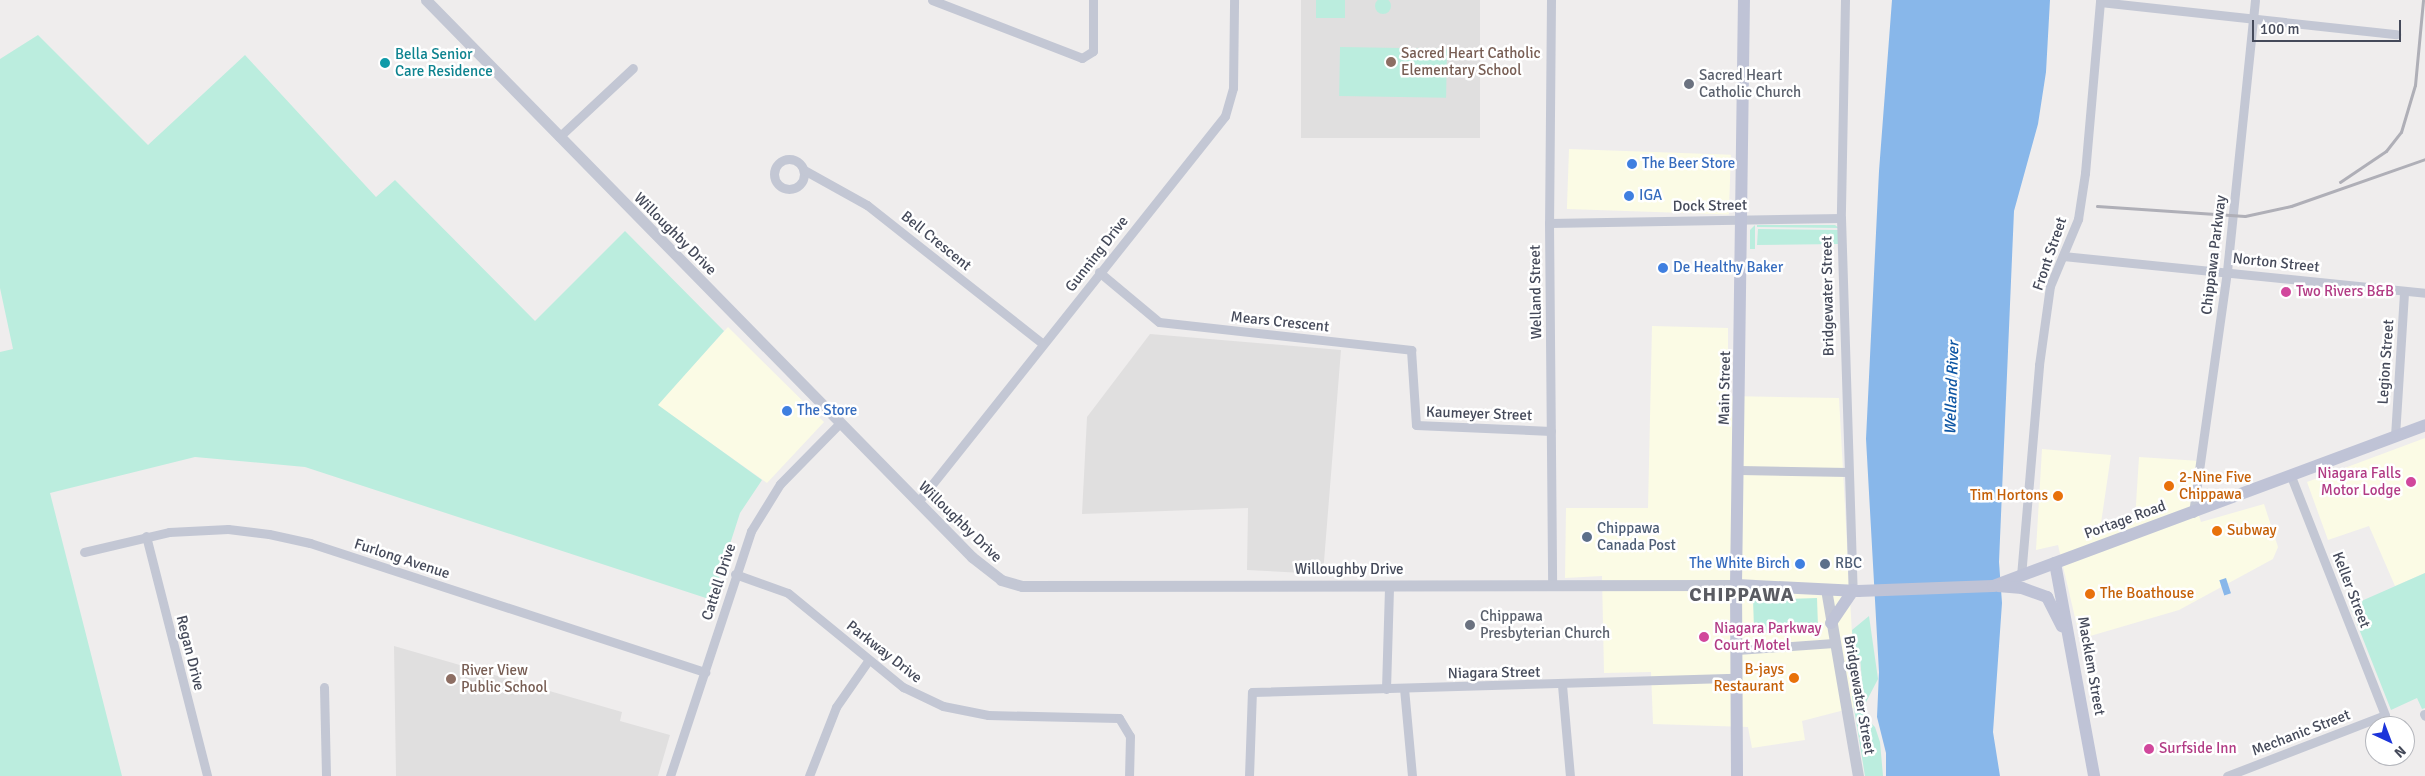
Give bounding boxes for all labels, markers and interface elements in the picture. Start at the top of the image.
scale bar [2255,10,2404,42]
text: 100 m [2260,20,2300,38]
place label: Sacred Heart Catholic Elementary School [1401,44,1541,79]
place label: Bella Senior Care Residence [395,45,493,80]
marker: Sacred Heart Catholic Elementary School [1385,56,1397,68]
marker: Bella Senior Care Residence [379,57,391,69]
place label: Sacred Heart Catholic Church [1699,66,1801,101]
marker: Sacred Heart Catholic Church [1683,78,1695,90]
place label: The Beer Store [1642,155,1735,173]
marker: The Beer Store [1626,158,1638,170]
place label: IGA [1639,187,1662,205]
street label: Willoughby Drive [630,189,720,279]
marker: IGA [1623,190,1635,202]
street label: Chippawa Parkway [2198,194,2230,316]
street label: Dock Street [1673,196,1747,216]
street label: Bell Crescent [897,207,975,275]
street label: Gunning Drive [1062,213,1132,295]
street label: Front Street [2029,215,2071,293]
street label: Bridgewater Street [1818,236,1838,356]
street label: Welland Street [1526,245,1546,339]
street label: Norton Street [2232,249,2320,277]
place label: De Healthy Baker [1673,259,1783,277]
marker: De Healthy Baker [1657,262,1669,274]
place label: Two Rivers B&B [2296,283,2394,301]
marker: Two Rivers B&B [2280,286,2292,298]
street label: Mears Crescent [1230,308,1330,336]
street label: Legion Street [2374,319,2398,405]
water label: Welland River [1941,341,1963,435]
street label: Main Street [1715,351,1735,425]
place label: The Store [797,402,857,420]
street label: Kaumeyer Street [1426,403,1532,425]
marker: The Store [781,405,793,417]
place label: Niagara Falls Motor Lodge [2317,464,2401,499]
place label: 2-Nine Five Chippawa [2179,468,2251,503]
marker: Niagara Falls Motor Lodge [2405,476,2417,488]
street label: Willoughby Drive [914,478,1006,566]
marker: 2-Nine Five Chippawa [2163,480,2175,492]
place label: Tim Hortons [1970,487,2048,505]
marker: Tim Hortons [2052,490,2064,502]
street label: Portage Road [2082,497,2168,543]
place label: Chippawa Canada Post [1597,519,1676,554]
place label: Subway [2227,522,2277,540]
marker: Subway [2211,525,2223,537]
marker: Chippawa Canada Post [1581,531,1593,543]
street label: Furlong Avenue [352,535,452,583]
street label: Cattell Drive [698,541,740,623]
street label: Keller Street [2328,549,2374,631]
place label: The White Birch [1689,555,1790,573]
place label: RBC [1835,555,1862,573]
marker: The White Birch [1794,558,1806,570]
marker: RBC [1819,558,1831,570]
street label: Willoughby Drive [1294,561,1404,579]
district label: CHIPPAWA [1688,582,1796,606]
place label: The Boathouse [2100,585,2194,603]
marker: The Boathouse [2084,588,2096,600]
place label: Chippawa Presbyterian Church [1480,607,1610,642]
street label: Regan Drive [172,614,208,692]
street label: Macklem Street [2073,615,2109,717]
street label: Parkway Drive [843,617,925,687]
marker: Chippawa Presbyterian Church [1464,619,1476,631]
place label: Niagara Parkway Court Motel [1714,619,1822,654]
marker: Niagara Parkway Court Motel [1698,631,1710,643]
street label: Bridgewater Street [1840,634,1878,756]
place label: B-jays Restaurant [1714,660,1784,695]
place label: River View Public School [461,661,548,696]
street label: Niagara Street [1447,663,1541,683]
marker: B-jays Restaurant [1788,672,1800,684]
marker: River View Public School [445,673,457,685]
street label: Mechanic Street [2249,706,2353,760]
north arrow [2365,716,2415,766]
place label: Surfside Inn [2159,740,2237,758]
text: N [2391,742,2409,761]
marker: Surfside Inn [2143,743,2155,755]

